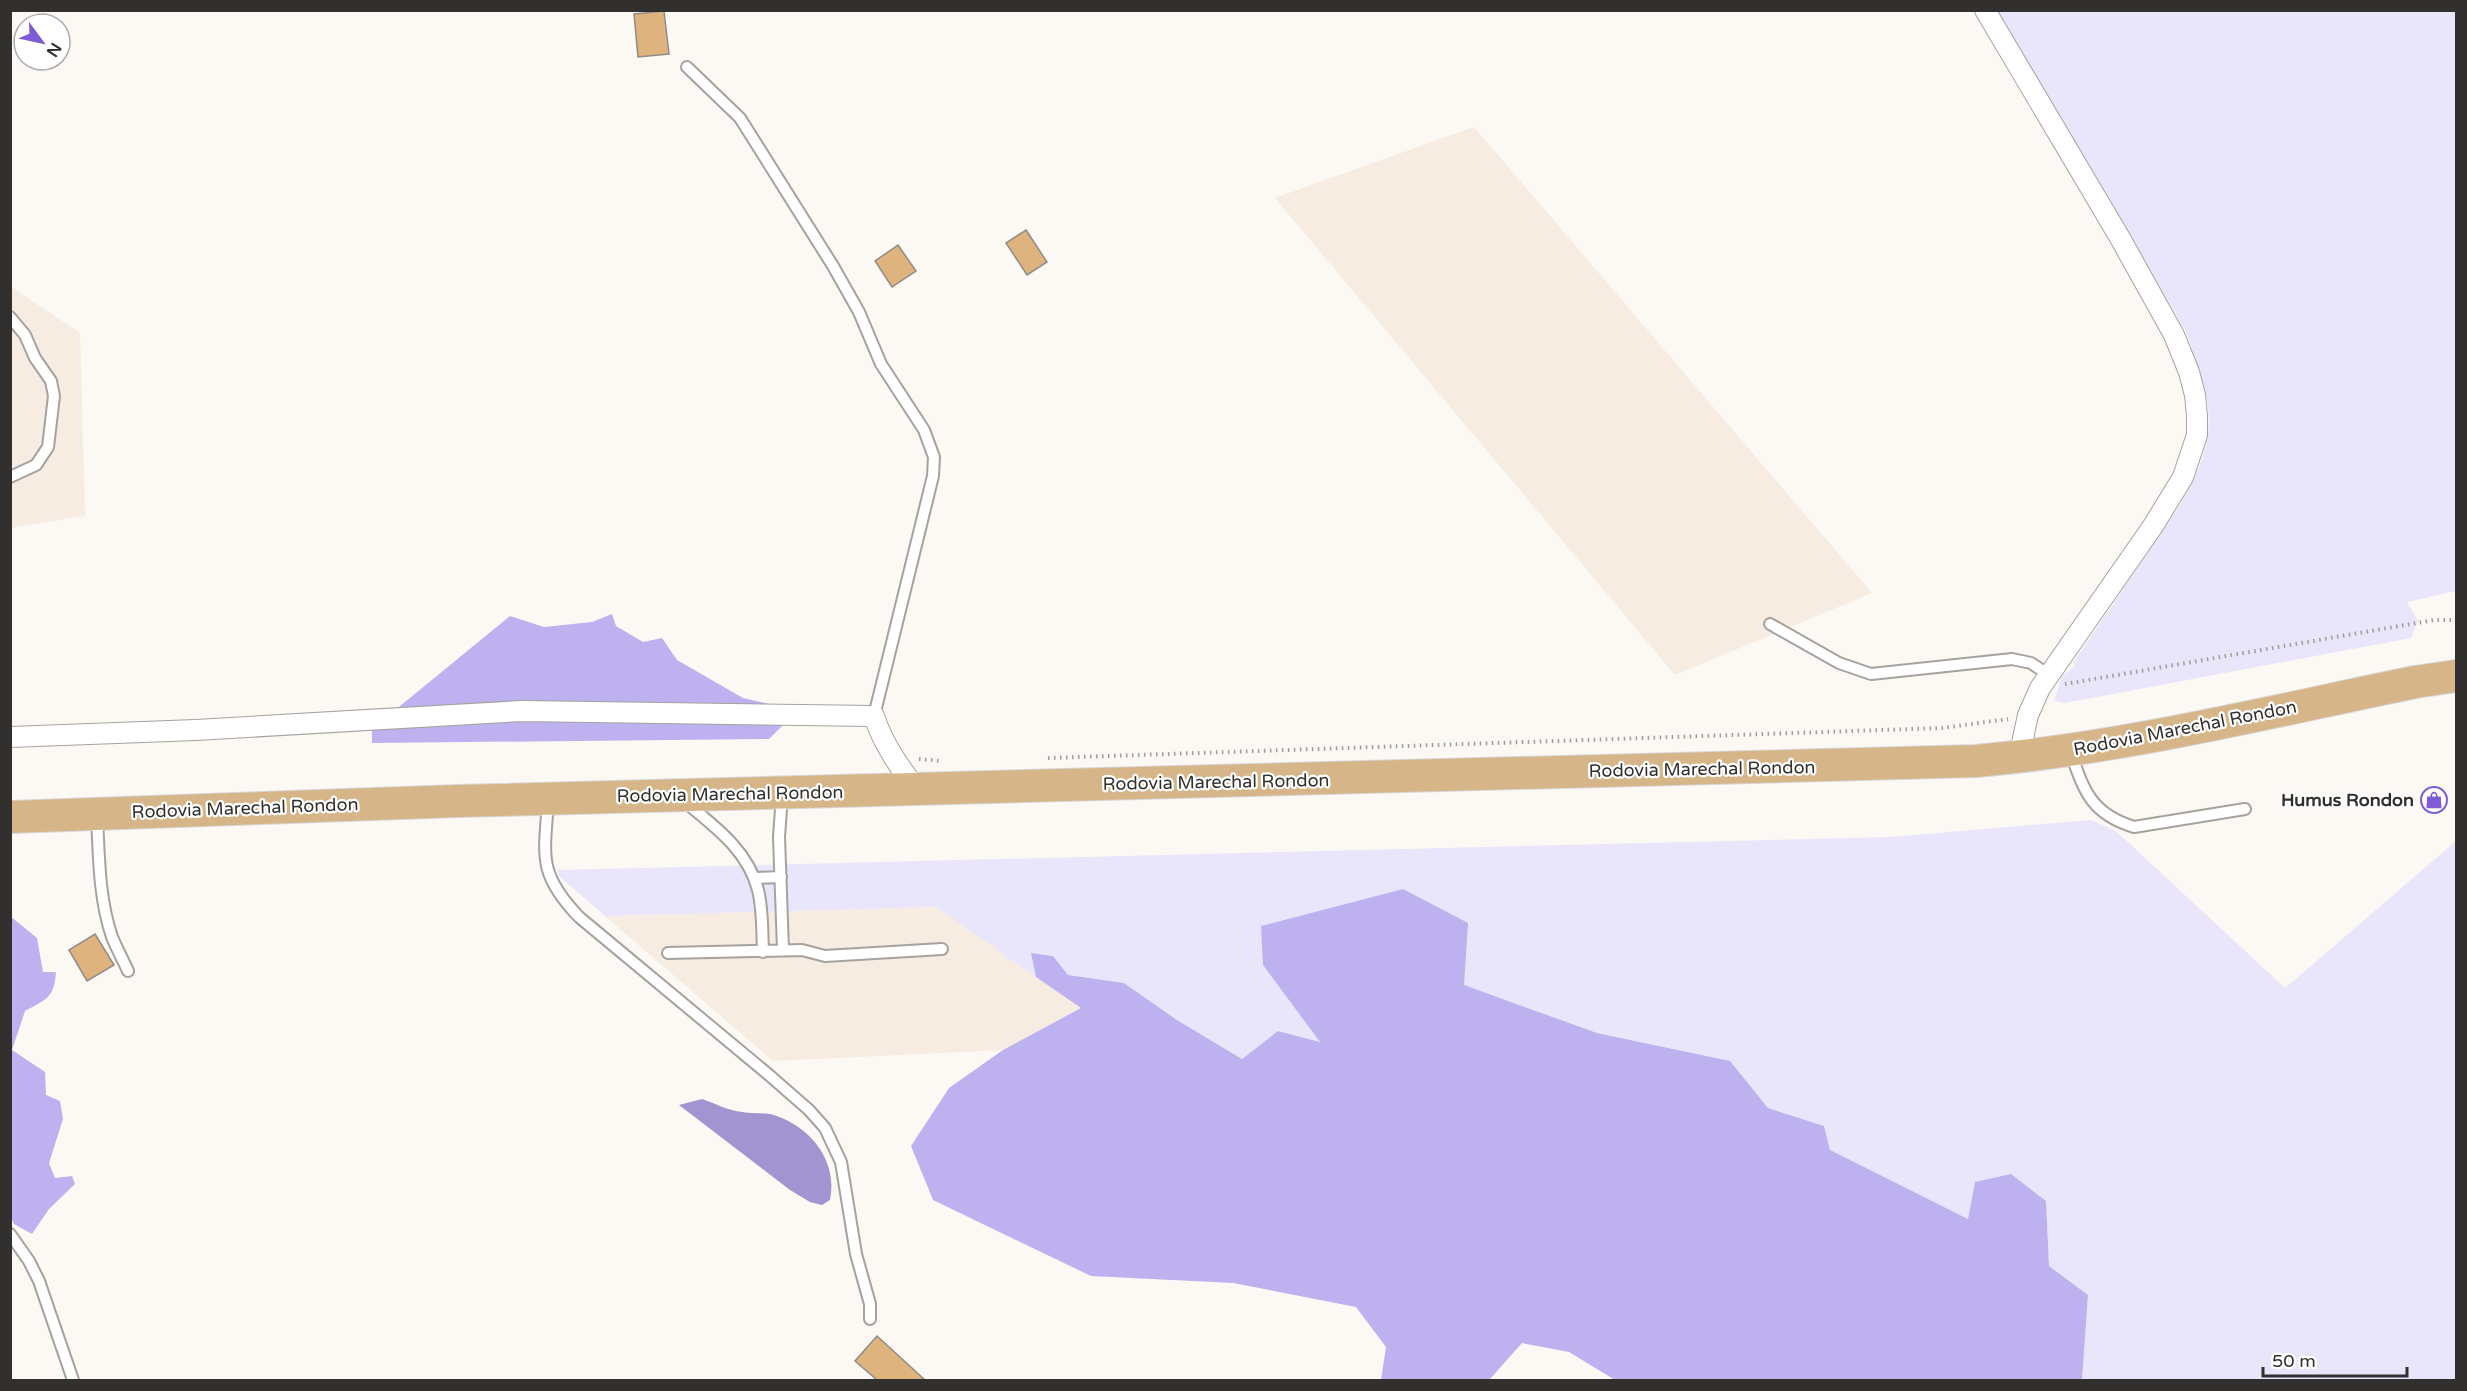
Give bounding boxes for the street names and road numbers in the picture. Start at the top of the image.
street label: Rodovia Marechal Rondon [2072,696,2298,760]
street label: Rodovia Marechal Rondon [1588,756,1816,782]
street label: Rodovia Marechal Rondon [1102,769,1330,795]
street label: Rodovia Marechal Rondon [616,781,844,807]
street label: Rodovia Marechal Rondon [131,793,359,823]

